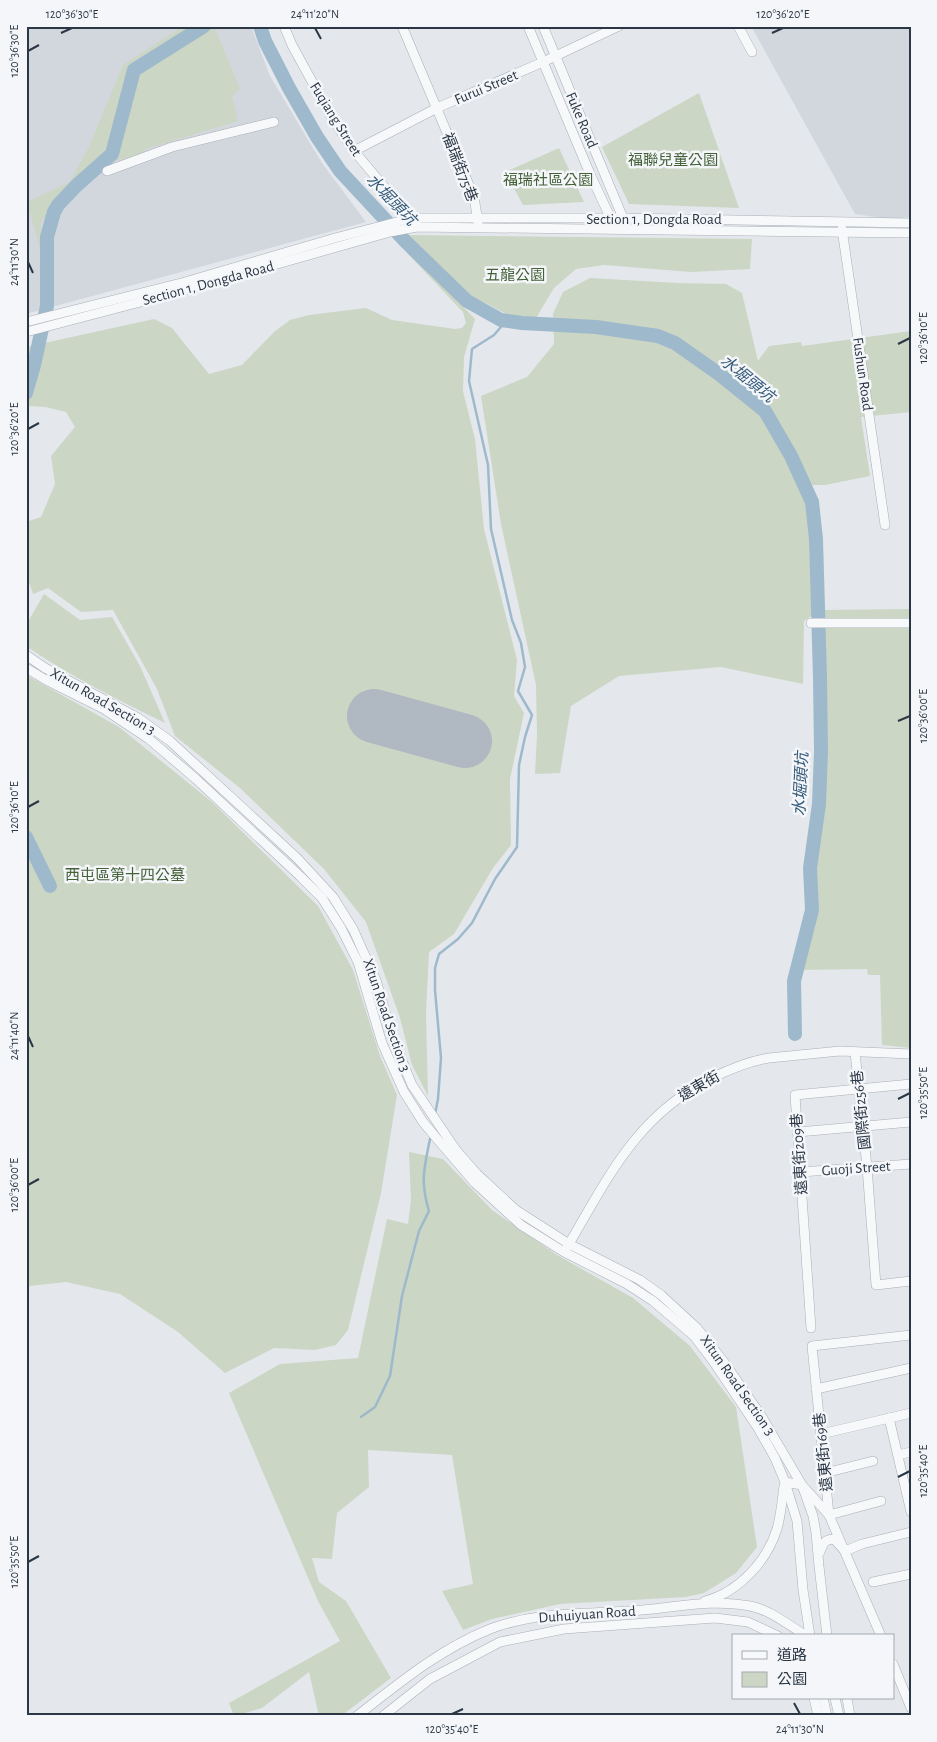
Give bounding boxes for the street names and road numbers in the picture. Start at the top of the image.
street label: Furui Street [452,67,520,107]
street label: Fuqiang Street [307,80,364,159]
street label: Fuke Road [563,90,600,151]
street label: 福瑞街75巷 [440,130,480,204]
street label: Section 1, Dongda Road [586,212,722,227]
street label: Section 1, Dongda Road [141,259,276,308]
street label: Fushun Road [850,336,875,412]
street label: Xitun Road Section 3 [48,665,158,738]
street label: Xitun Road Section 3 [360,957,413,1074]
street label: 遠東街 [675,1067,722,1104]
street label: 國際街256巷 [849,1069,873,1151]
street label: 遠東街209巷 [787,1113,810,1195]
street label: Guoji Street [821,1159,891,1178]
street label: Xitun Road Section 3 [697,1332,778,1438]
street label: 遠東街169巷 [810,1412,835,1492]
street label: Duhuiyuan Road [538,1604,636,1625]

